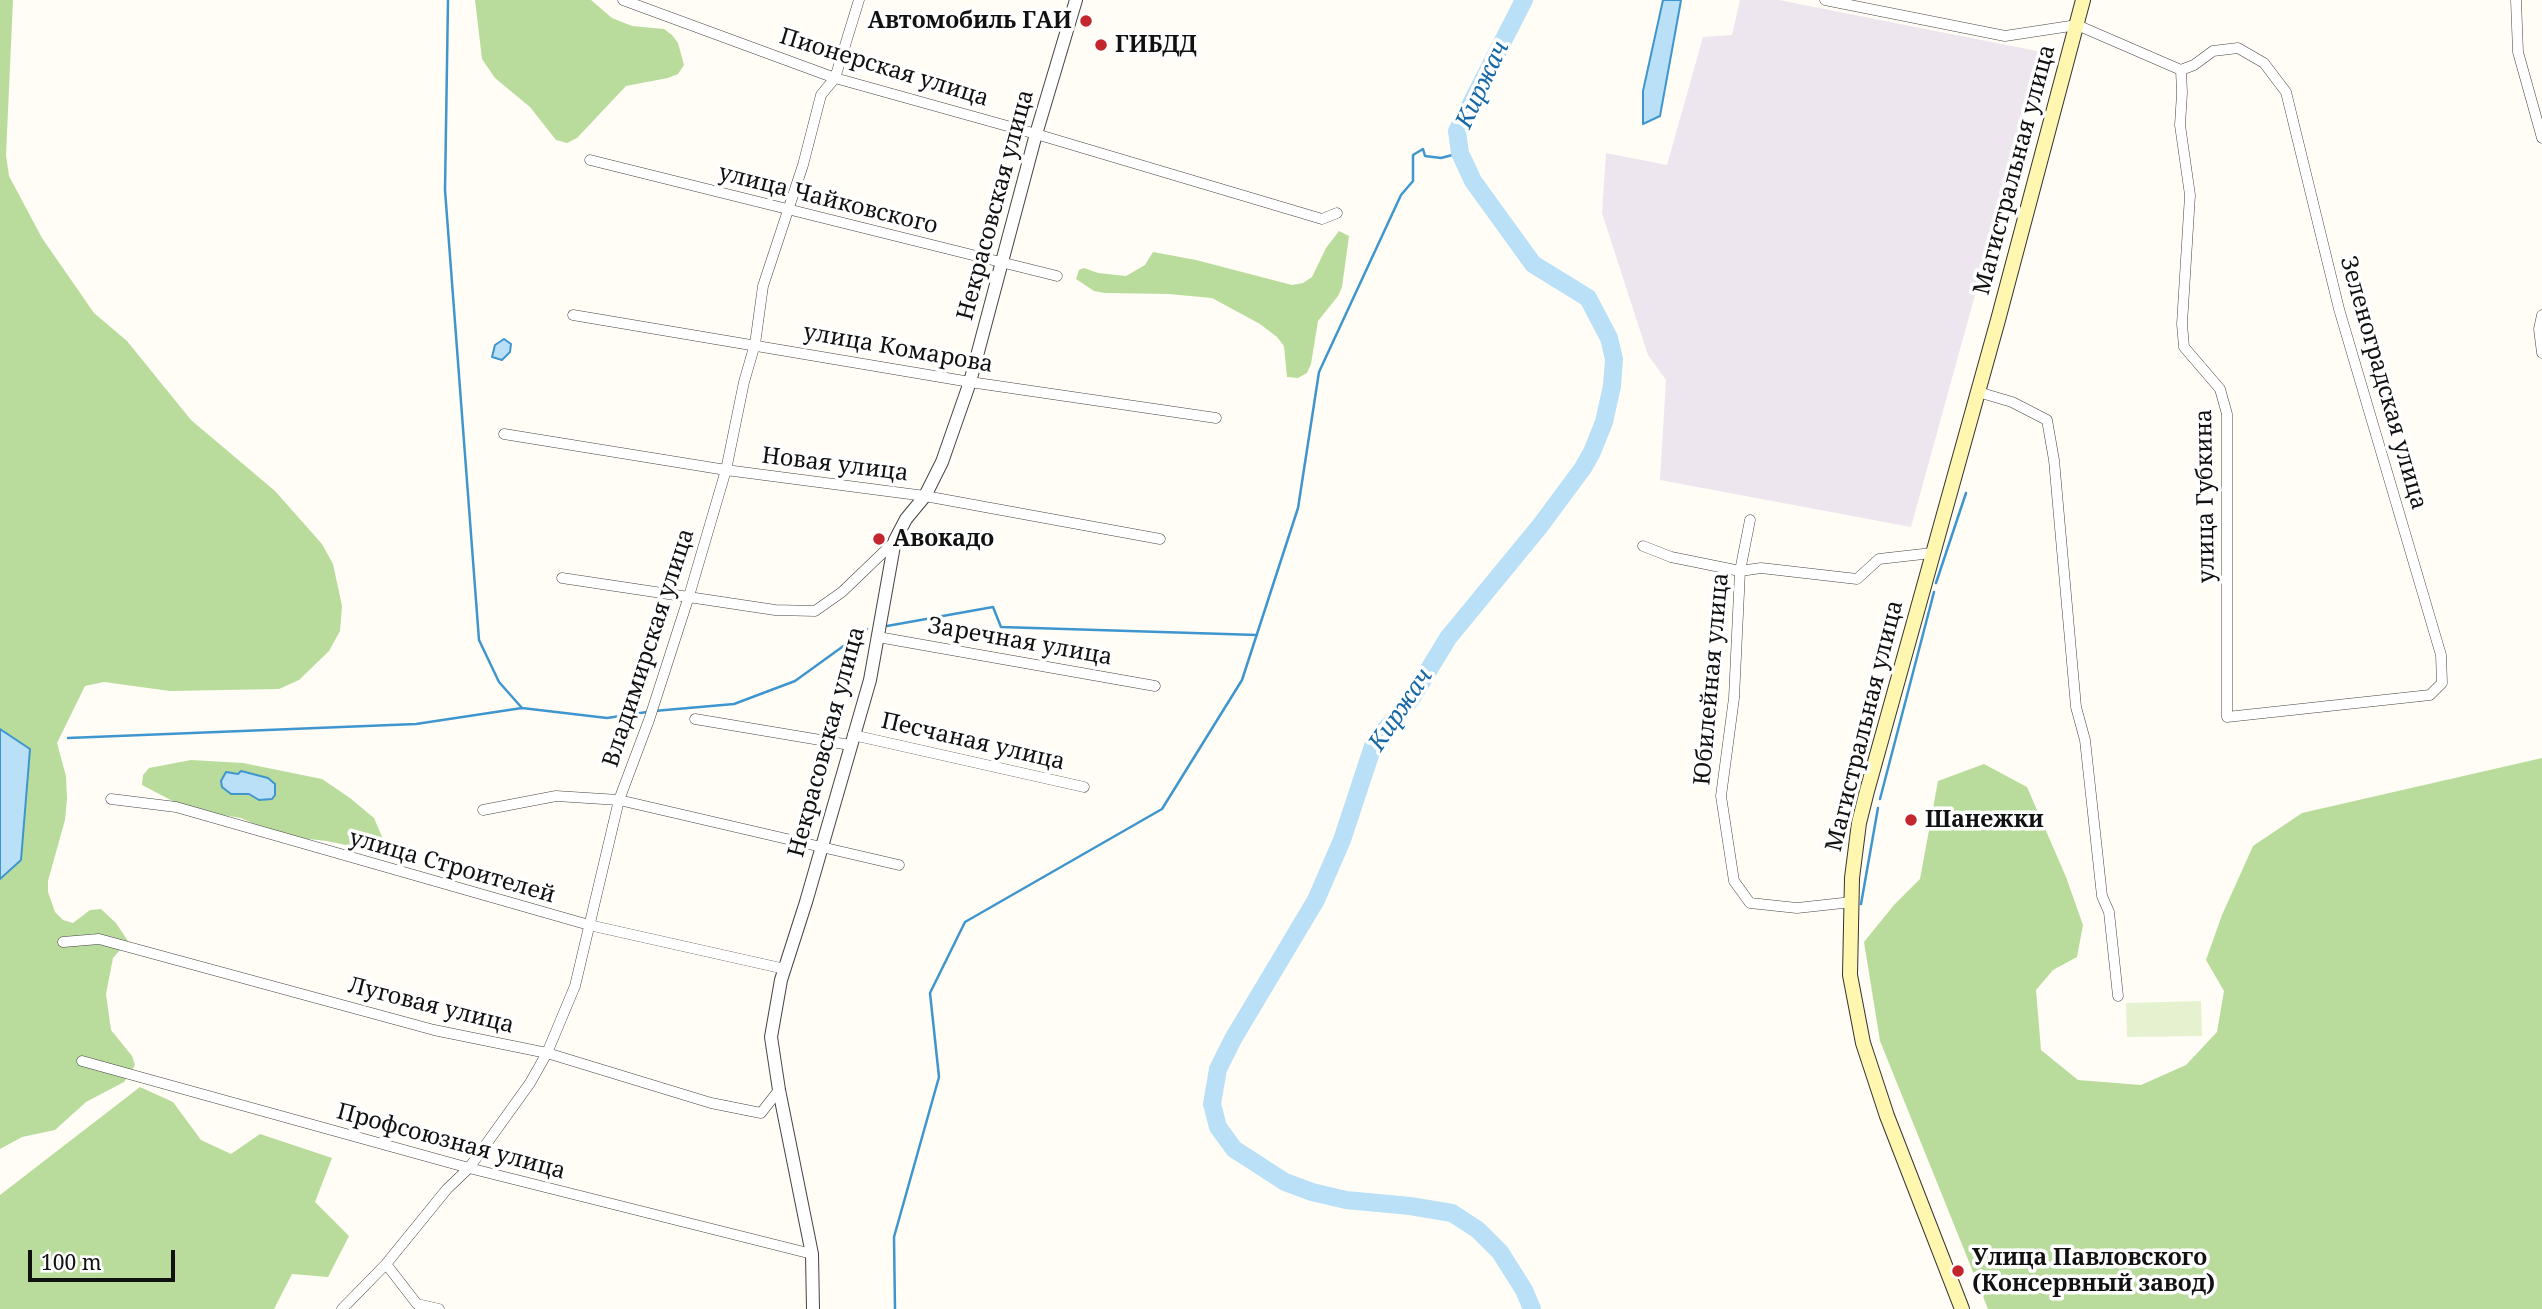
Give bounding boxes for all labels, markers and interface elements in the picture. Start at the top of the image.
place label: Автомобиль ГАИ [868,7,1072,35]
marker: Автомобиль ГАИ [1078,13,1094,29]
street label: Пионерская улица [776,23,992,113]
place label: ГИБДД [1115,31,1197,59]
marker: ГИБДД [1093,37,1109,53]
water label: Киржач [1450,37,1516,133]
street label: Магистральная улица [1968,42,2062,298]
street label: Некрасовская улица [952,87,1040,323]
street label: улица Чайковского [715,159,941,241]
street label: Зеленоградская улица [2334,253,2432,513]
street label: улица Комарова [801,319,995,379]
street label: улица Губкина [2191,409,2221,583]
street label: Новая улица [760,442,910,488]
street label: Владимирская улица [597,525,701,771]
place label: Авокадо [893,525,994,553]
marker: Авокадо [871,531,887,547]
street label: Юбилейная улица [1689,572,1735,786]
street label: Магистральная улица [1820,598,1910,854]
street label: Заречная улица [926,612,1114,672]
street label: Некрасовская улица [783,624,871,860]
water label: Киржач [1363,663,1439,757]
street label: Песчаная улица [878,707,1068,777]
place label: Шанежки [1925,806,2044,834]
marker: Шанежки [1903,812,1919,828]
street label: улица Строителей [346,824,558,910]
street label: Луговая улица [345,972,517,1040]
street label: Профсоюзная улица [334,1098,568,1186]
scale bar [32,1236,178,1280]
place label: Улица Павловского (Консервный завод) [1972,1244,2215,1298]
text: 100 m [41,1248,102,1276]
marker: Улица Павловского (Консервный завод) [1950,1263,1966,1279]

